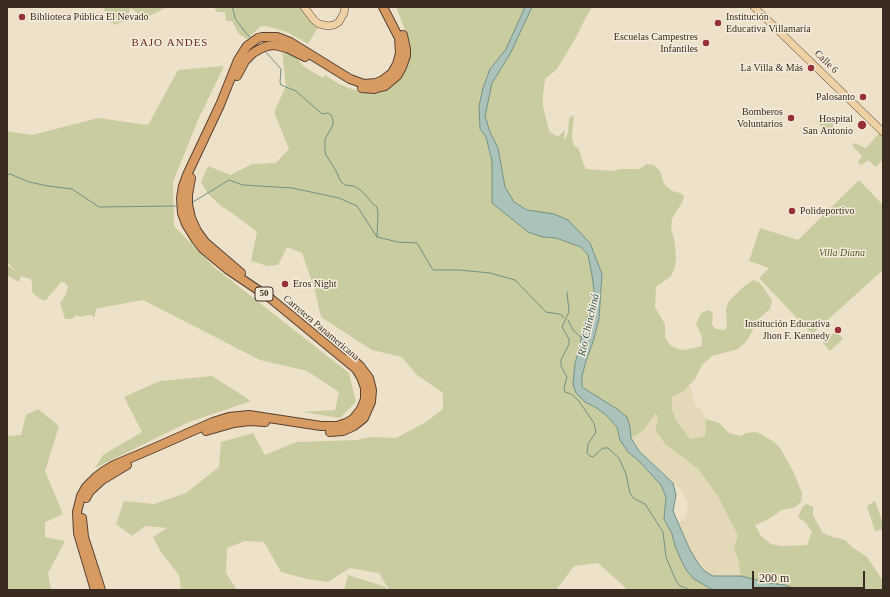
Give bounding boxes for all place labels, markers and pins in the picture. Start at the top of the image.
place label: Biblioteca Pública El Nevado [30,11,149,23]
place label: Institución Educativa Villamaría [726,11,811,34]
marker: Biblioteca Pública El Nevado [17,12,27,22]
marker: Institución Educativa Villamaría [713,18,723,28]
place label: Escuelas Campestres Infantiles [614,31,698,54]
marker: Escuelas Campestres Infantiles [701,38,711,48]
place label: La Villa & Más [741,62,803,74]
marker: La Villa & Más [806,63,816,73]
place label: Palosanto [816,91,855,103]
marker: Palosanto [858,92,868,102]
place label: Bomberos Voluntarios [737,106,783,130]
marker: Bomberos Voluntarios [786,113,796,123]
place label: Hospital San Antonio [803,113,853,136]
marker: Hospital San Antonio [856,119,868,131]
place label: Polideportivo [800,205,854,217]
marker: Polideportivo [787,206,797,216]
place label: Eros Night [293,278,337,290]
marker: Eros Night [280,279,290,289]
place label: Institución Educativa Jhon F. Kennedy [745,318,830,342]
marker: Institución Educativa Jhon F. Kennedy [833,325,843,335]

